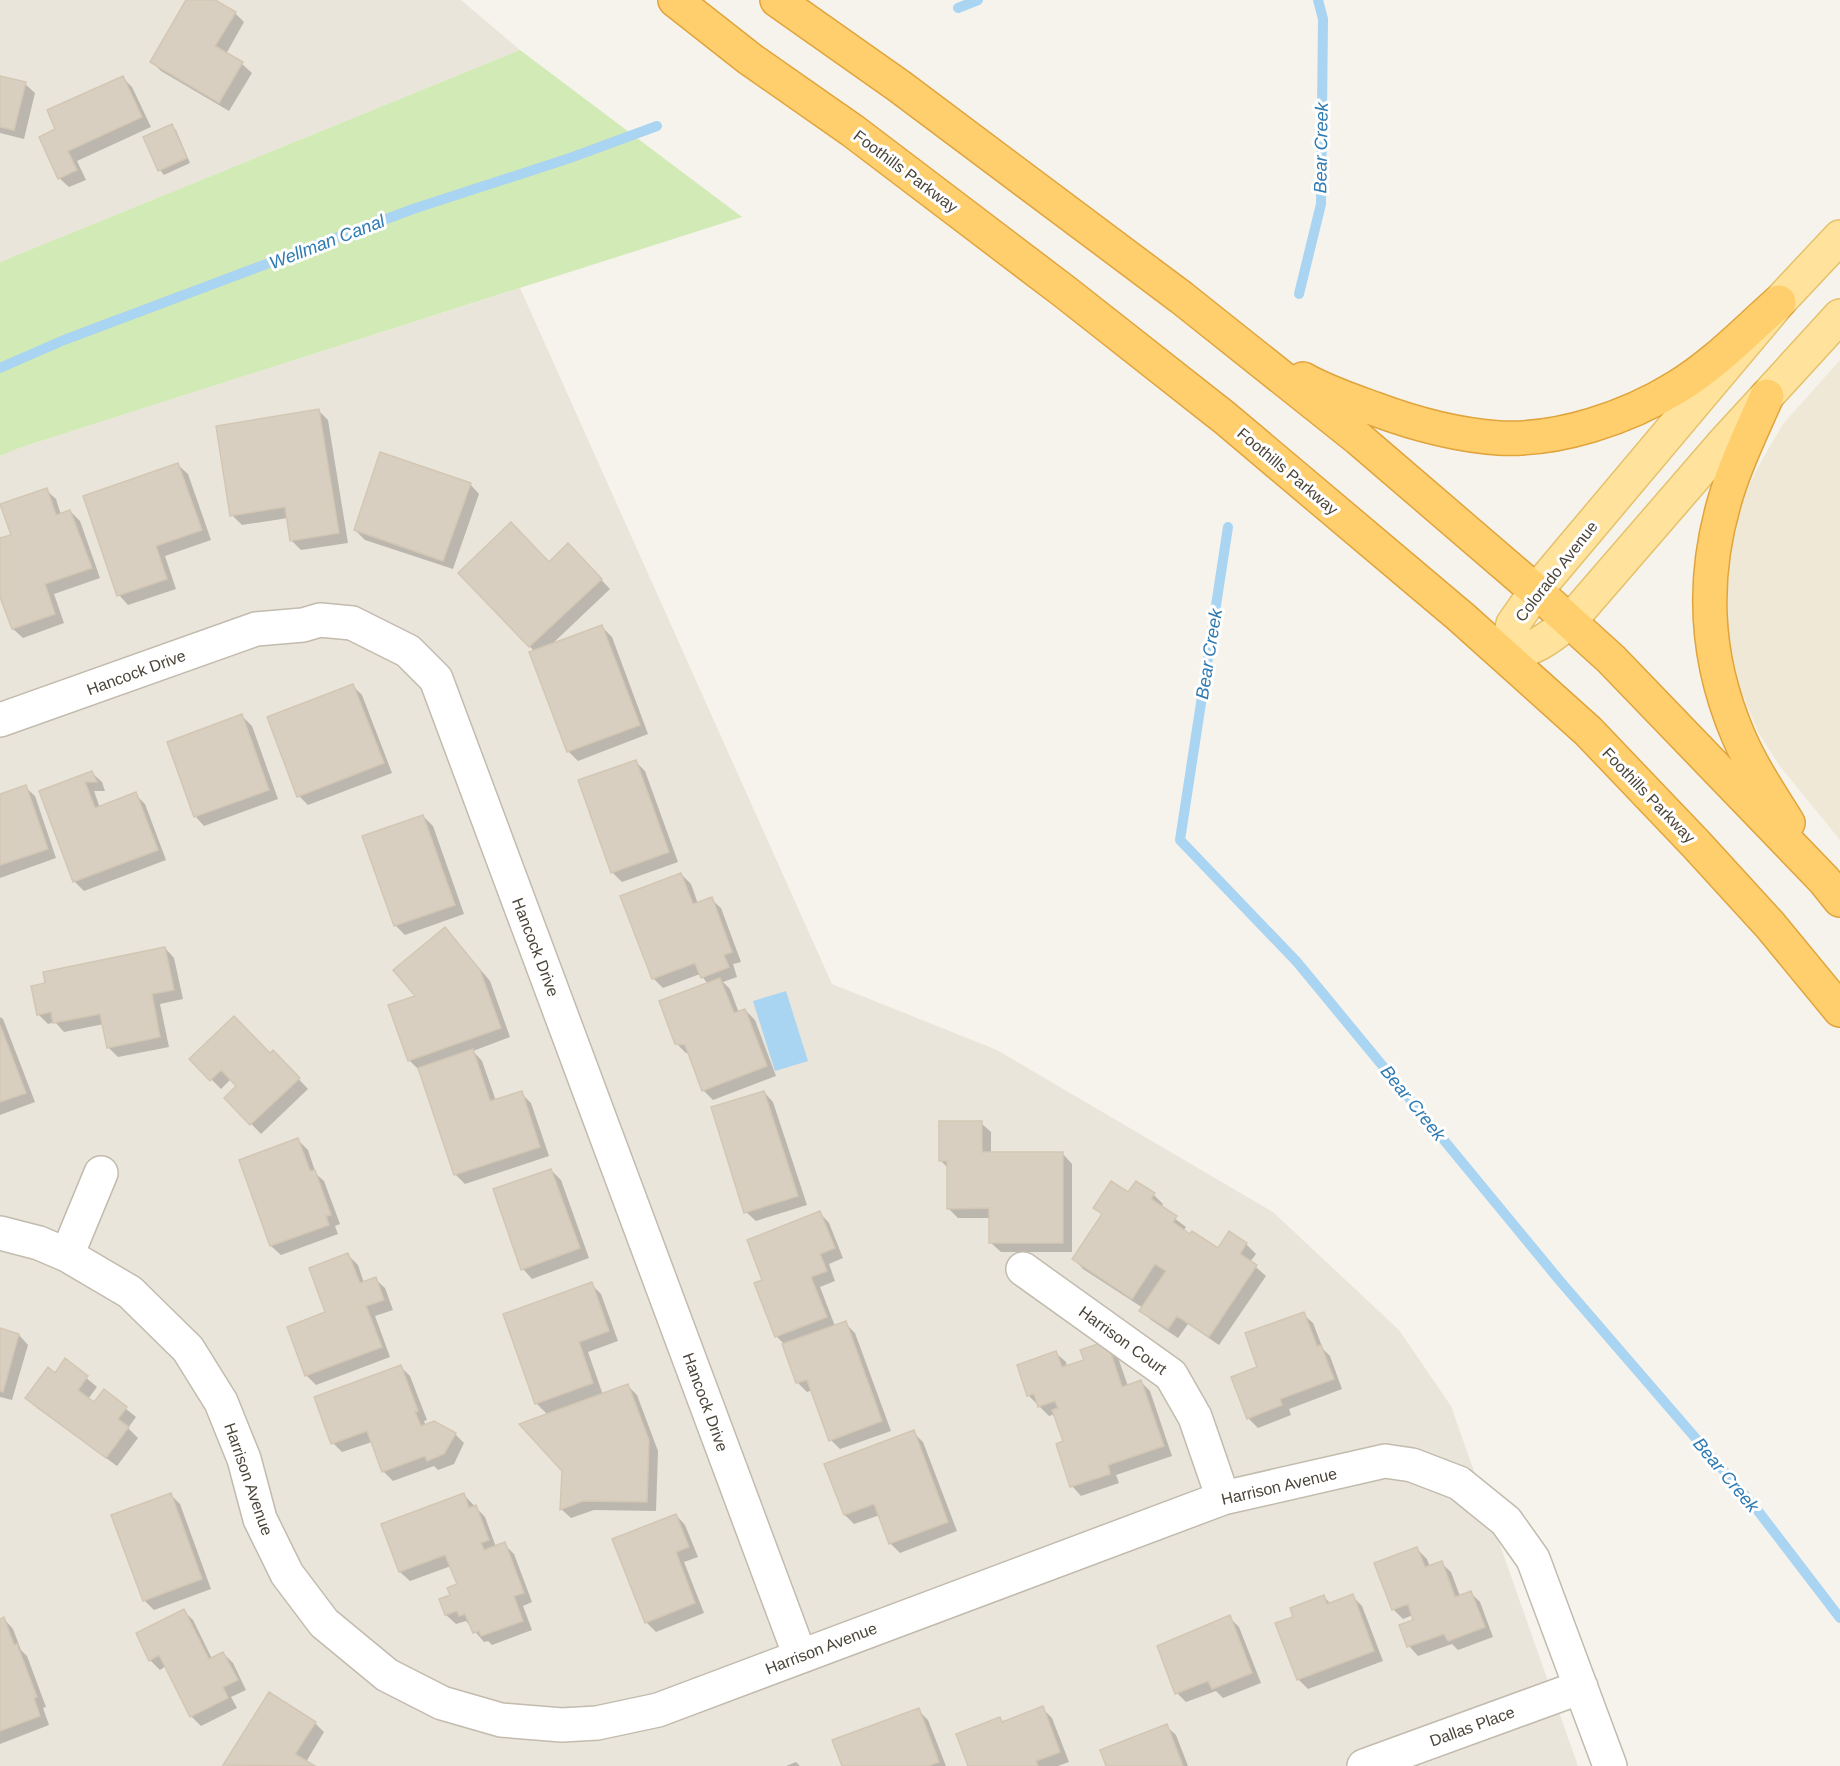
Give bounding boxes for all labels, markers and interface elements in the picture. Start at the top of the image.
water label: Bear Creek [1310,101,1332,194]
street label: Foothills Parkway [851,127,961,216]
water label: Wellman Canal [267,210,388,273]
street label: Foothills Parkway [1234,425,1341,518]
street label: Colorado Avenue [1512,518,1601,625]
water label: Bear Creek [1192,606,1226,701]
street label: Hancock Drive [84,647,188,698]
street label: Foothills Parkway [1599,744,1698,846]
street label: Hancock Drive [509,896,562,999]
water label: Bear Creek [1377,1061,1450,1145]
street label: Harrison Court [1076,1303,1170,1378]
street label: Hancock Drive [680,1350,731,1454]
street label: Harrison Avenue [221,1421,276,1538]
water label: Bear Creek [1689,1434,1764,1517]
street label: Harrison Avenue [1220,1465,1339,1508]
street label: Harrison Avenue [763,1619,879,1678]
street label: Dallas Place [1427,1703,1517,1750]

